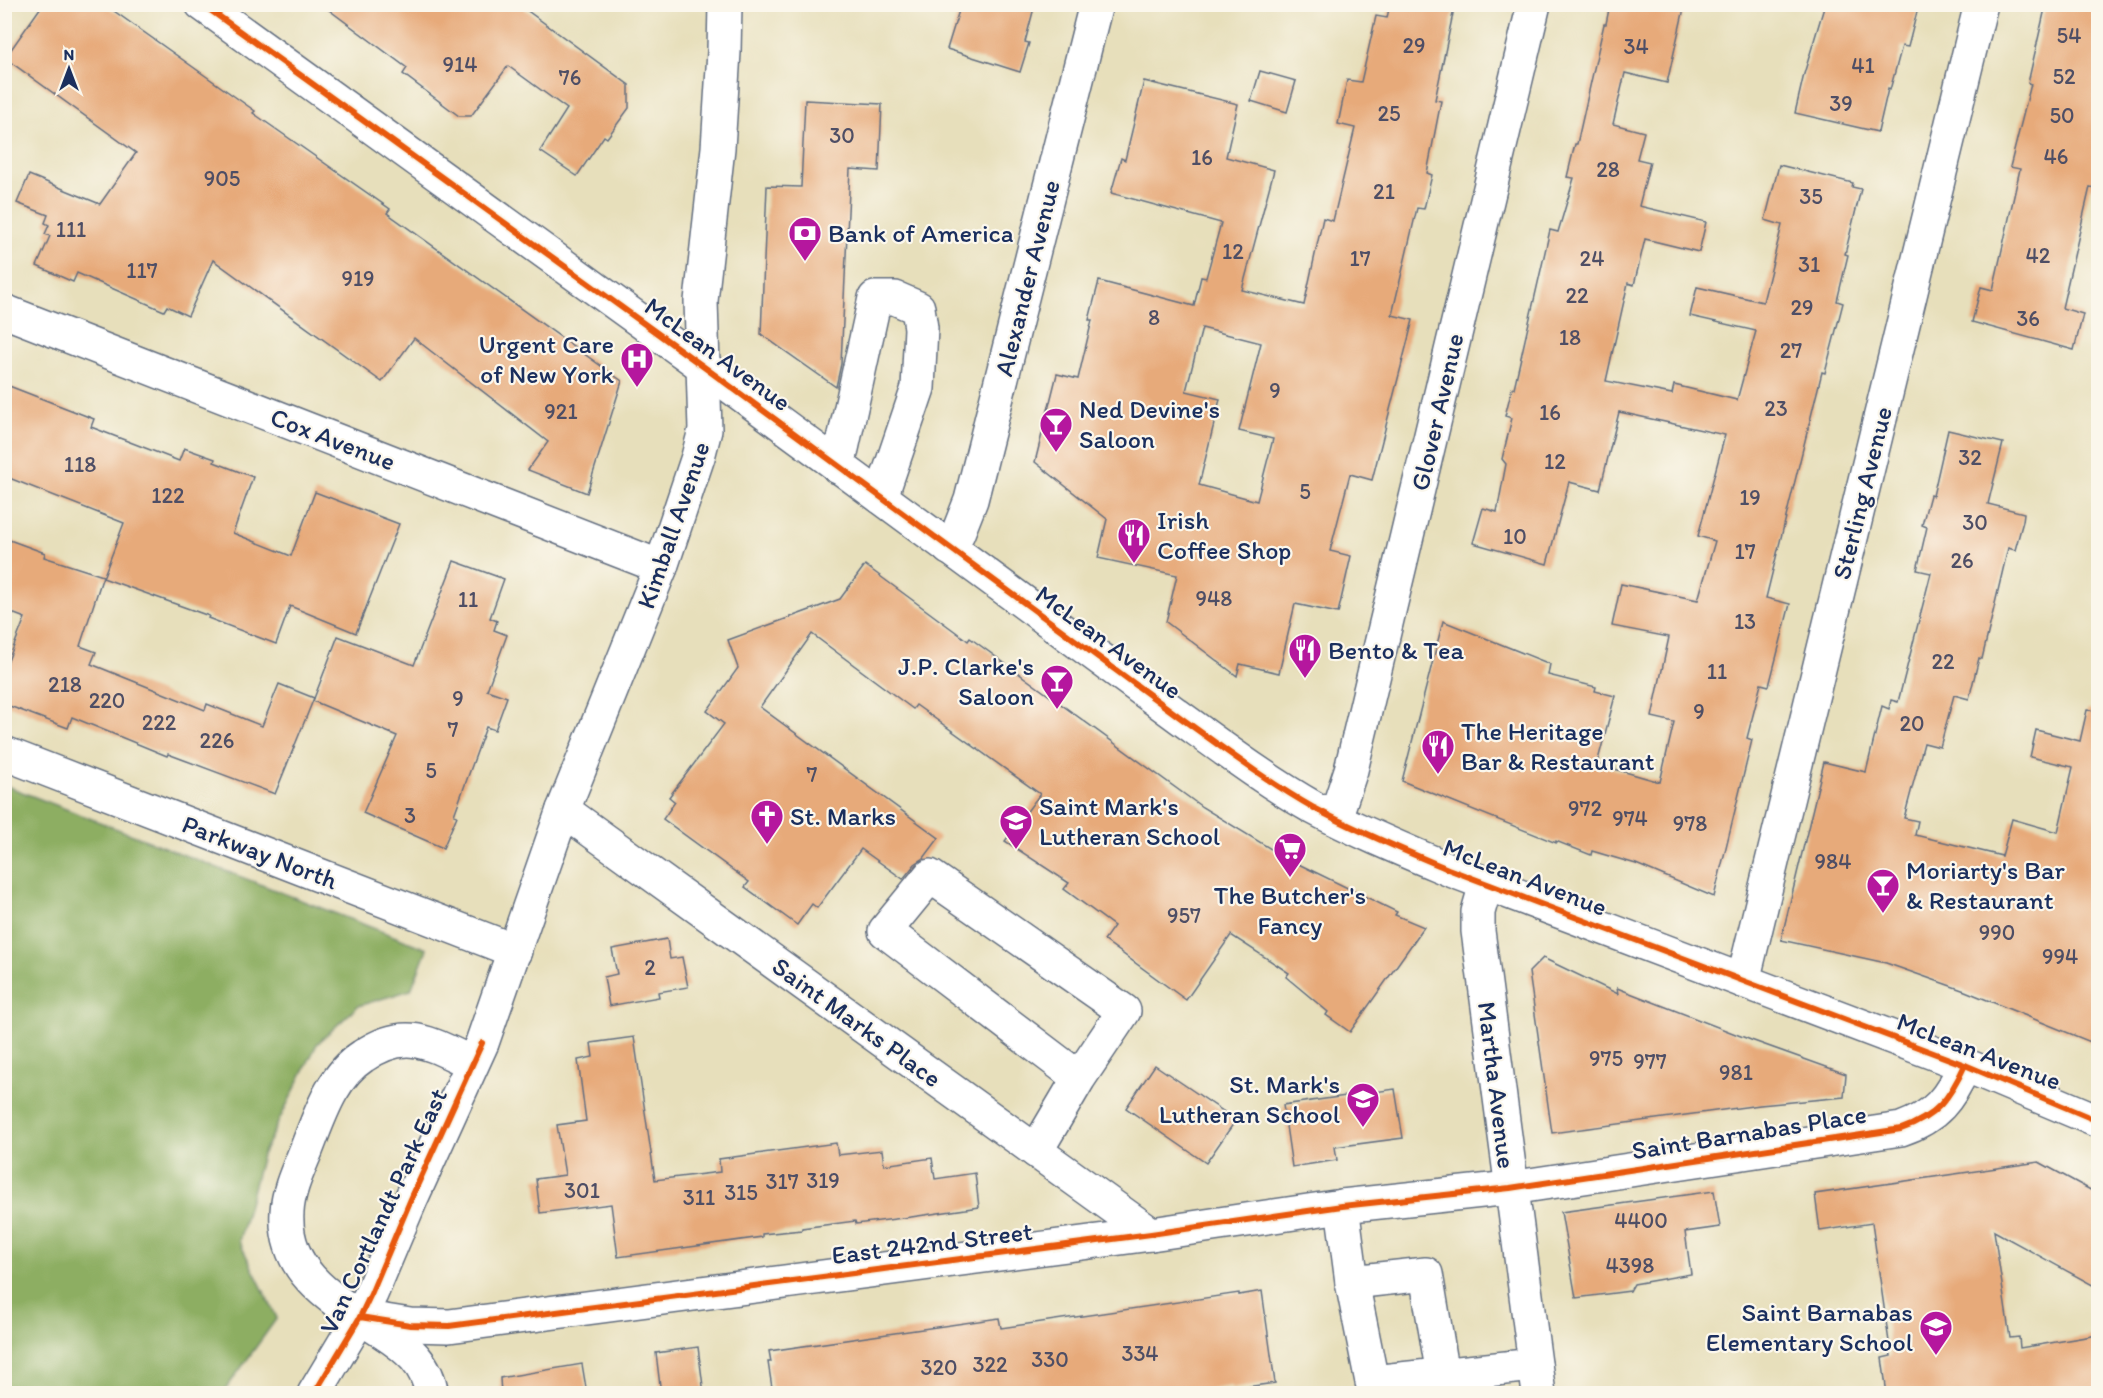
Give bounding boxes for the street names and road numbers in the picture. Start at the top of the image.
street label: Alexander Avenue [987,176,1067,380]
street label: McLean Avenue [638,290,798,418]
street label: Glover Avenue [1403,330,1471,494]
street label: Cox Avenue [266,401,400,477]
street label: Sterling Avenue [1825,403,1899,583]
street label: Kimball Avenue [629,437,717,613]
street label: McLean Avenue [1029,578,1189,706]
street label: Parkway North [178,808,342,896]
street label: McLean Avenue [1438,831,1612,923]
street label: Saint Marks Place [766,950,948,1094]
street label: Martha Avenue [1471,1000,1523,1170]
street label: McLean Avenue [1892,1005,2066,1097]
street label: Van Cortlandt Park East [312,1083,454,1339]
street label: Saint Barnabas Place [1629,1098,1869,1166]
street label: East 242nd Street [830,1215,1034,1271]

